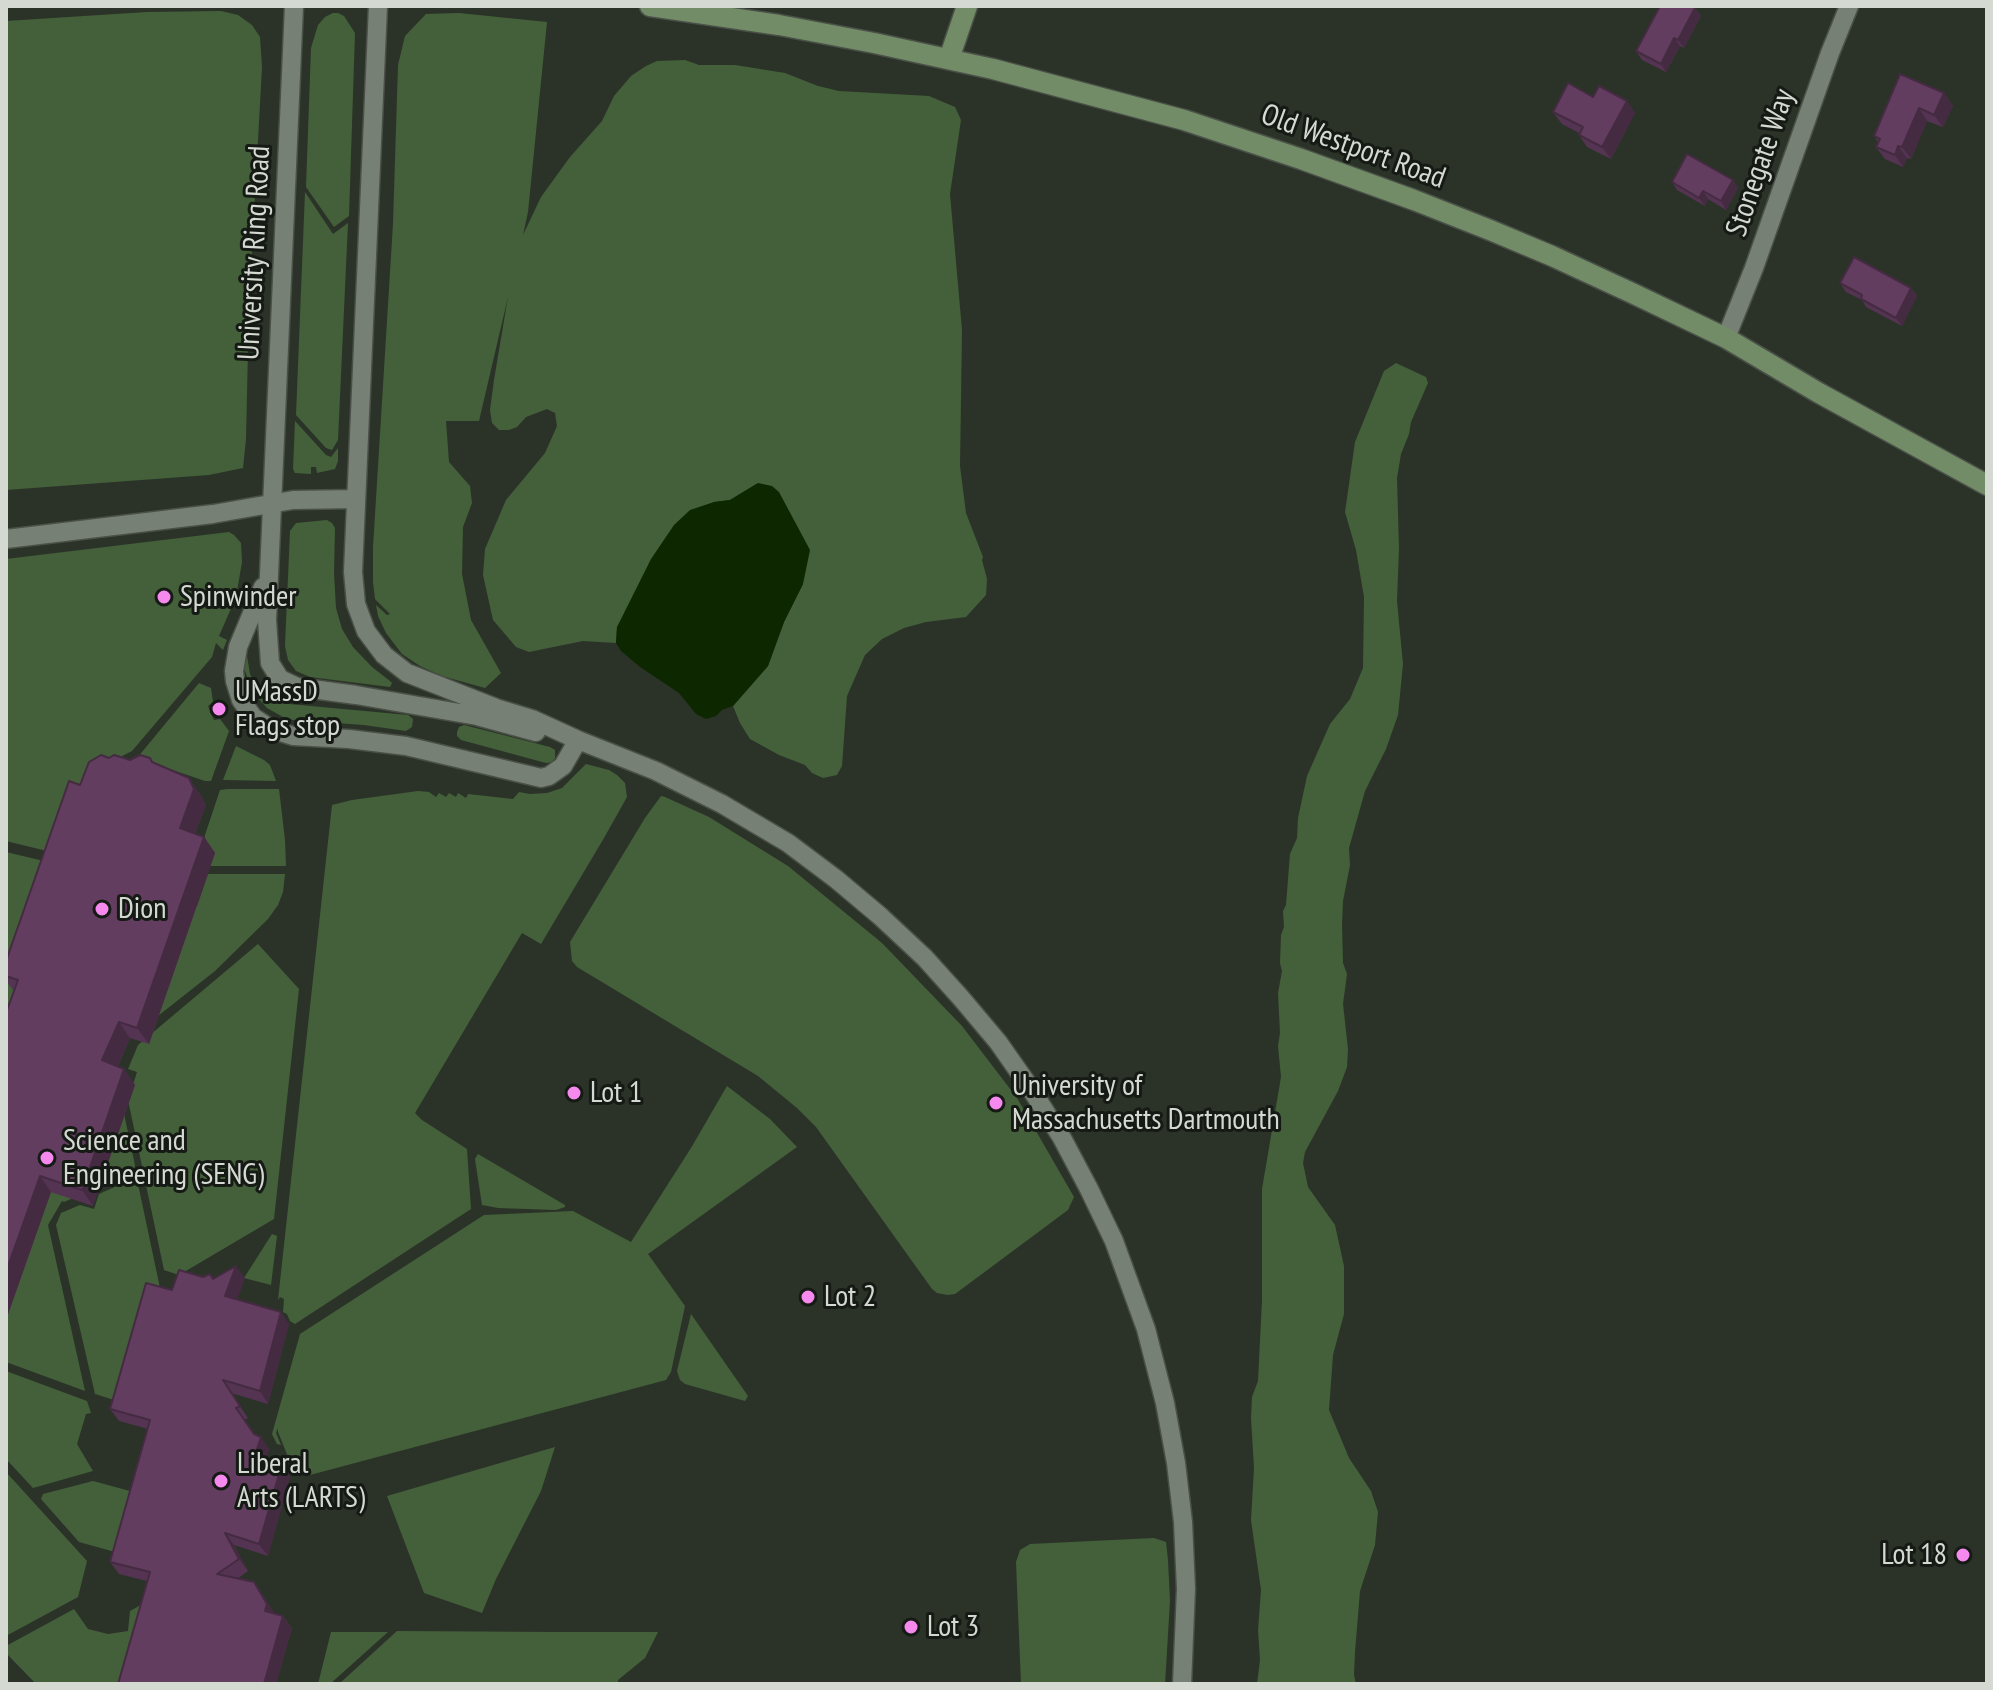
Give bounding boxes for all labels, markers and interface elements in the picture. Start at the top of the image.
street label: Stonegate Way [1719,85,1803,241]
street label: Old Westport Road [1256,97,1450,197]
street label: University Ring Road [231,145,279,361]
place label: Spinwinder [180,579,297,615]
marker: Spinwinder [155,588,173,606]
place label: UMassD Flags stop [235,674,340,744]
marker: UMassD Flags stop [210,700,228,718]
place label: Dion [118,891,166,927]
marker: Dion [93,900,111,918]
place label: University of Massachusetts Dartmouth [1012,1068,1280,1138]
place label: Lot 1 [590,1075,642,1111]
marker: Lot 1 [565,1084,583,1102]
marker: University of Massachusetts Dartmouth [987,1094,1005,1112]
place label: Science and Engineering (SENG) [63,1123,264,1194]
marker: Science and Engineering (SENG) [38,1149,56,1167]
place label: Lot 2 [824,1279,876,1315]
marker: Lot 2 [799,1288,817,1306]
place label: Liberal Arts (LARTS) [237,1446,365,1516]
marker: Liberal Arts (LARTS) [212,1472,230,1490]
place label: Lot 18 [1881,1537,1947,1573]
marker: Lot 18 [1954,1546,1972,1564]
place label: Lot 3 [927,1609,979,1645]
marker: Lot 3 [902,1618,920,1636]

